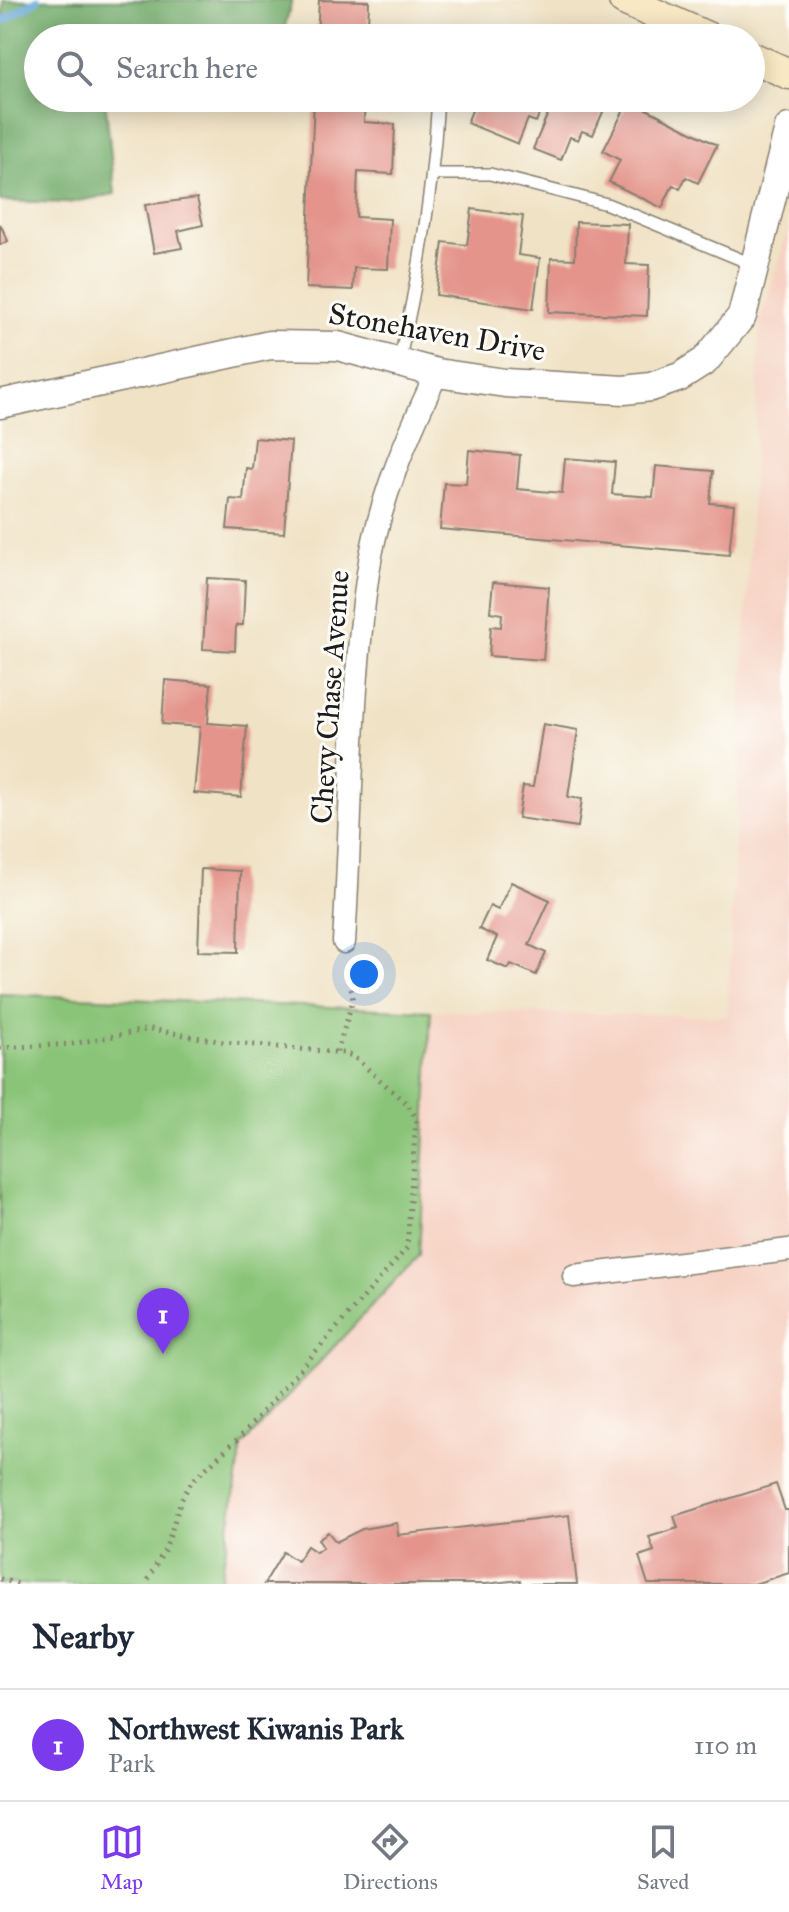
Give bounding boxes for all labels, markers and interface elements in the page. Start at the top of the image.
search box [24,24,765,112]
icon: search [52,46,96,90]
text: Search here [116,50,258,86]
street label: Stonehaven Drive [326,295,548,369]
street label: Chevy Chase Avenue [303,569,357,825]
your location [344,954,384,994]
pin: 1 [137,1288,189,1354]
text: Nearby [32,1616,134,1657]
text: Northwest Kiwanis Park [108,1711,404,1747]
text: 1 [53,1729,63,1761]
text: 110 m [694,1729,757,1761]
text: Park [108,1747,155,1779]
tab: Map [100,1820,144,1895]
tab: Directions [343,1820,438,1895]
tab: Saved [637,1820,689,1895]

